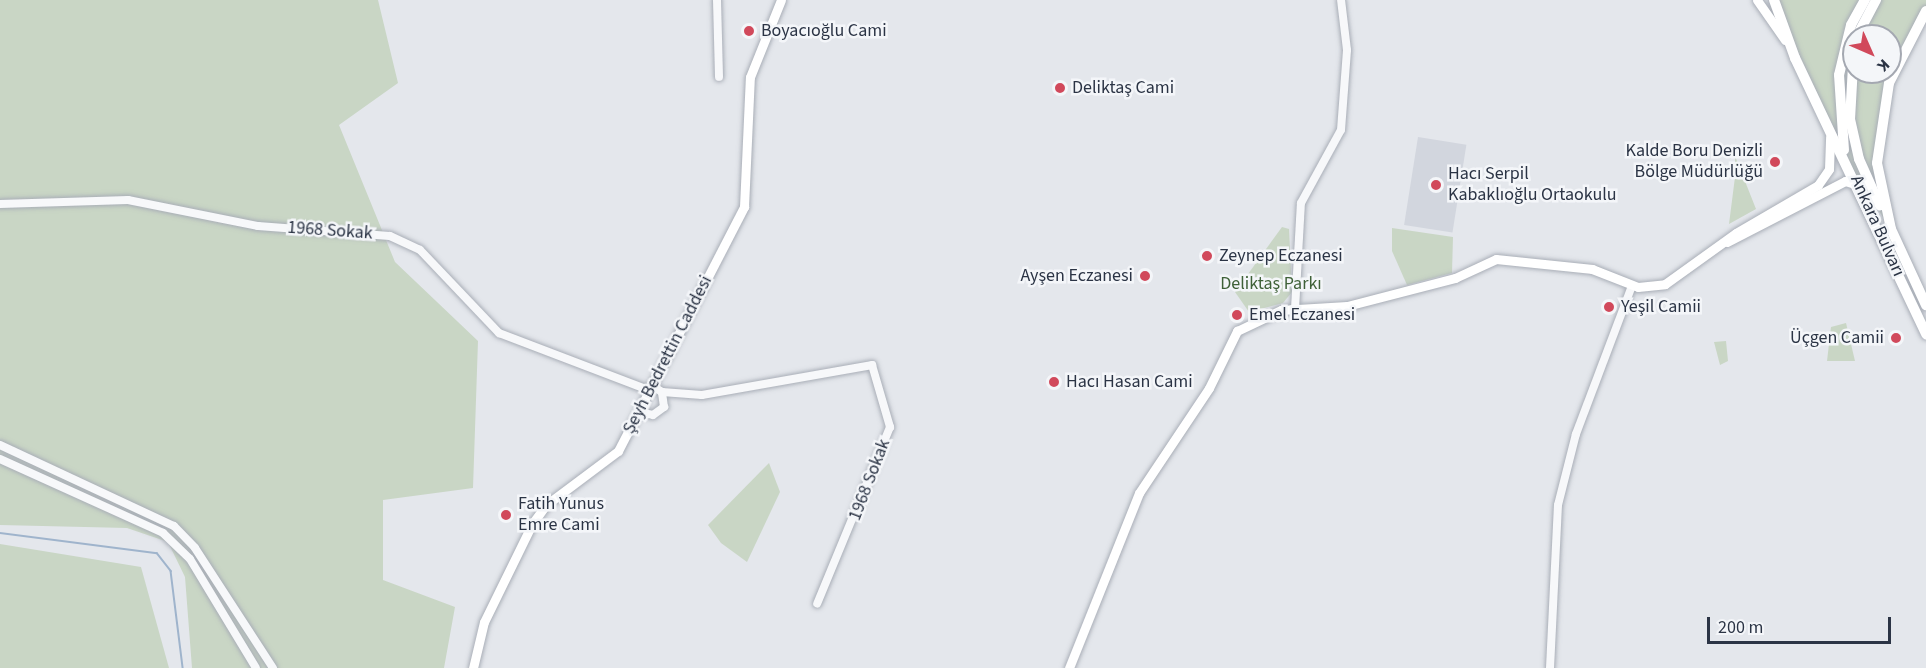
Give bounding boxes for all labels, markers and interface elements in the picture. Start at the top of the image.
place label: Boyacıoğlu Cami [761,20,887,42]
marker: Boyacıoğlu Cami [742,24,756,38]
north arrow [1842,24,1902,84]
text: K [1872,54,1895,77]
place label: Deliktaş Cami [1072,77,1174,99]
marker: Deliktaş Cami [1053,81,1067,95]
place label: Kalde Boru Denizli Bölge Müdürlüğü [1625,141,1763,184]
marker: Kalde Boru Denizli Bölge Müdürlüğü [1768,155,1782,169]
place label: Hacı Serpil Kabaklıoğlu Ortaokulu [1448,164,1617,207]
street label: Ankara Bulvarı [1845,172,1909,280]
marker: Hacı Serpil Kabaklıoğlu Ortaokulu [1429,178,1443,192]
street label: 1968 Sokak [287,217,373,245]
place label: Zeynep Eczanesi [1219,245,1343,267]
marker: Zeynep Eczanesi [1200,249,1214,263]
place label: Ayşen Eczanesi [1020,265,1133,287]
marker: Ayşen Eczanesi [1138,269,1152,283]
street label: Şeyh Bedrettin Caddesi [619,272,717,438]
park label: Deliktaş Parkı [1220,273,1322,295]
place label: Yeşil Camii [1621,296,1701,318]
marker: Yeşil Camii [1602,300,1616,314]
place label: Emel Eczanesi [1249,304,1355,326]
marker: Emel Eczanesi [1230,308,1244,322]
place label: Üçgen Camii [1790,327,1884,349]
marker: Üçgen Camii [1889,331,1903,345]
place label: Hacı Hasan Cami [1066,371,1193,393]
marker: Hacı Hasan Cami [1047,375,1061,389]
street label: 1968 Sokak [845,436,895,524]
place label: Fatih Yunus Emre Cami [518,494,604,536]
marker: Fatih Yunus Emre Cami [499,508,513,522]
scale bar [1710,605,1894,643]
text: 200 m [1718,615,1763,640]

